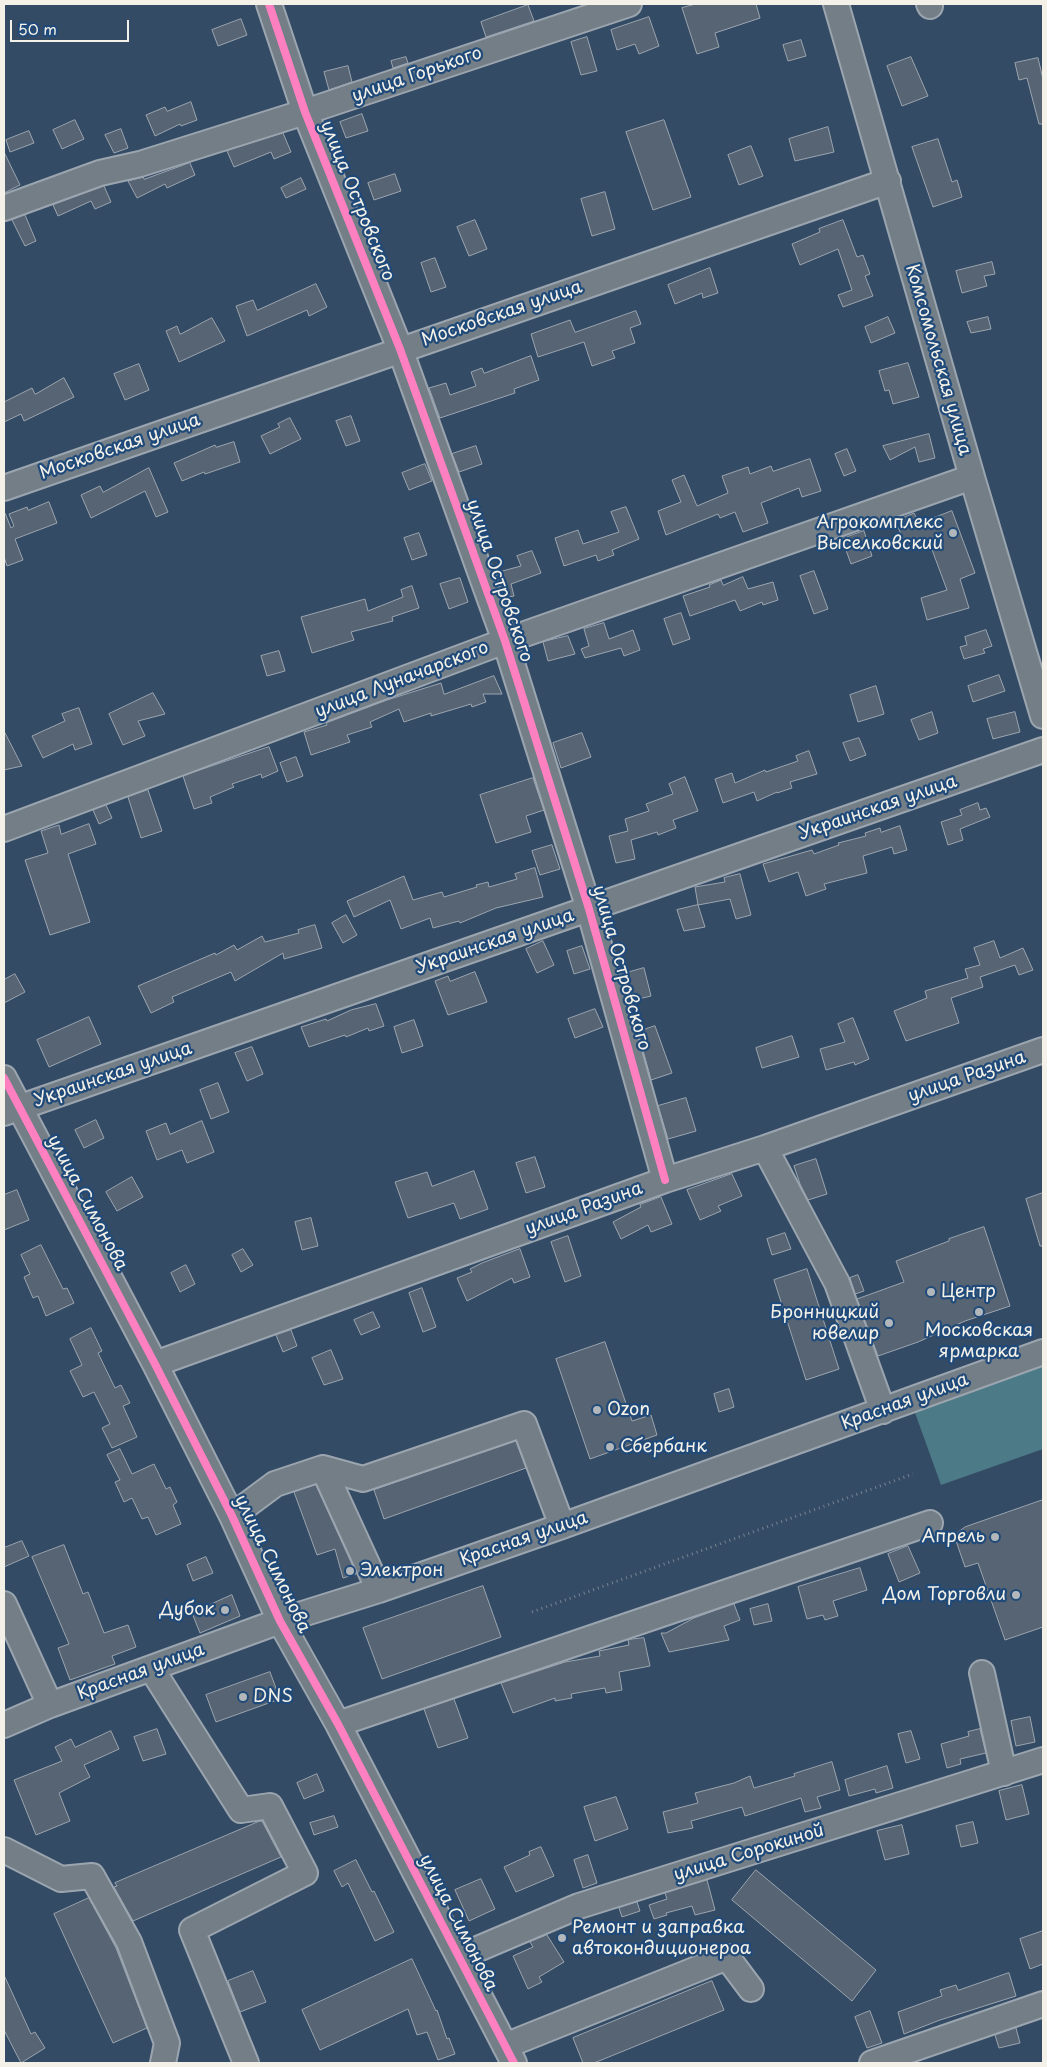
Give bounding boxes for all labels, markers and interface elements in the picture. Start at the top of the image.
scale bar [12,10,131,42]
text: 50 m [18,17,57,40]
street label: улица Горького [349,43,485,107]
street label: улица Островского [315,118,399,284]
street label: Комсомольская улица [900,262,976,458]
street label: Московская улица [419,276,585,352]
street label: Московская улица [37,409,203,485]
street label: улица Островского [461,497,537,665]
place label: Агрокомплекс Выселковский [816,512,943,554]
marker: Агрокомплекс Выселковский [947,527,959,539]
street label: улица Луначарского [312,637,492,723]
street label: Украинская улица [796,771,960,845]
street label: улица Островского [587,883,655,1053]
street label: Украинская улица [413,905,577,979]
street label: Украинская улица [31,1038,195,1112]
street label: улица Разина [905,1047,1029,1107]
street label: улица Симонова [42,1131,132,1275]
street label: улица Разина [522,1178,646,1240]
place label: Центр [941,1281,996,1303]
marker: Центр [925,1286,937,1298]
place label: Бронницкий ювелир [770,1302,879,1345]
marker: Московская ярмарка [973,1306,985,1318]
marker: Бронницкий ювелир [883,1317,895,1329]
place label: Московская ярмарка [925,1320,1033,1362]
street label: Красная улица [839,1369,971,1435]
place label: Ozon [607,1399,650,1421]
marker: Ozon [591,1404,603,1416]
place label: Сбербанк [620,1436,707,1458]
marker: Сбербанк [604,1441,616,1453]
street label: улица Симонова [229,1491,315,1637]
street label: Красная улица [457,1507,591,1571]
place label: Апрель [922,1526,985,1548]
marker: Апрель [989,1531,1001,1543]
place label: Электрон [360,1560,443,1582]
marker: Электрон [344,1565,356,1577]
place label: Дом Торговли [883,1584,1006,1606]
marker: Дом Торговли [1010,1589,1022,1601]
place label: Дубок [159,1599,215,1621]
marker: Дубок [219,1604,231,1616]
street label: Красная улица [75,1639,207,1705]
place label: DNS [253,1686,293,1708]
marker: DNS [237,1691,249,1703]
street label: улица Сорокиной [671,1820,827,1886]
street label: улица Симонова [414,1851,502,1995]
place label: Ремонт и заправка автокондиционероа [572,1917,751,1960]
marker: Ремонт и заправка автокондиционероа [556,1932,568,1944]

